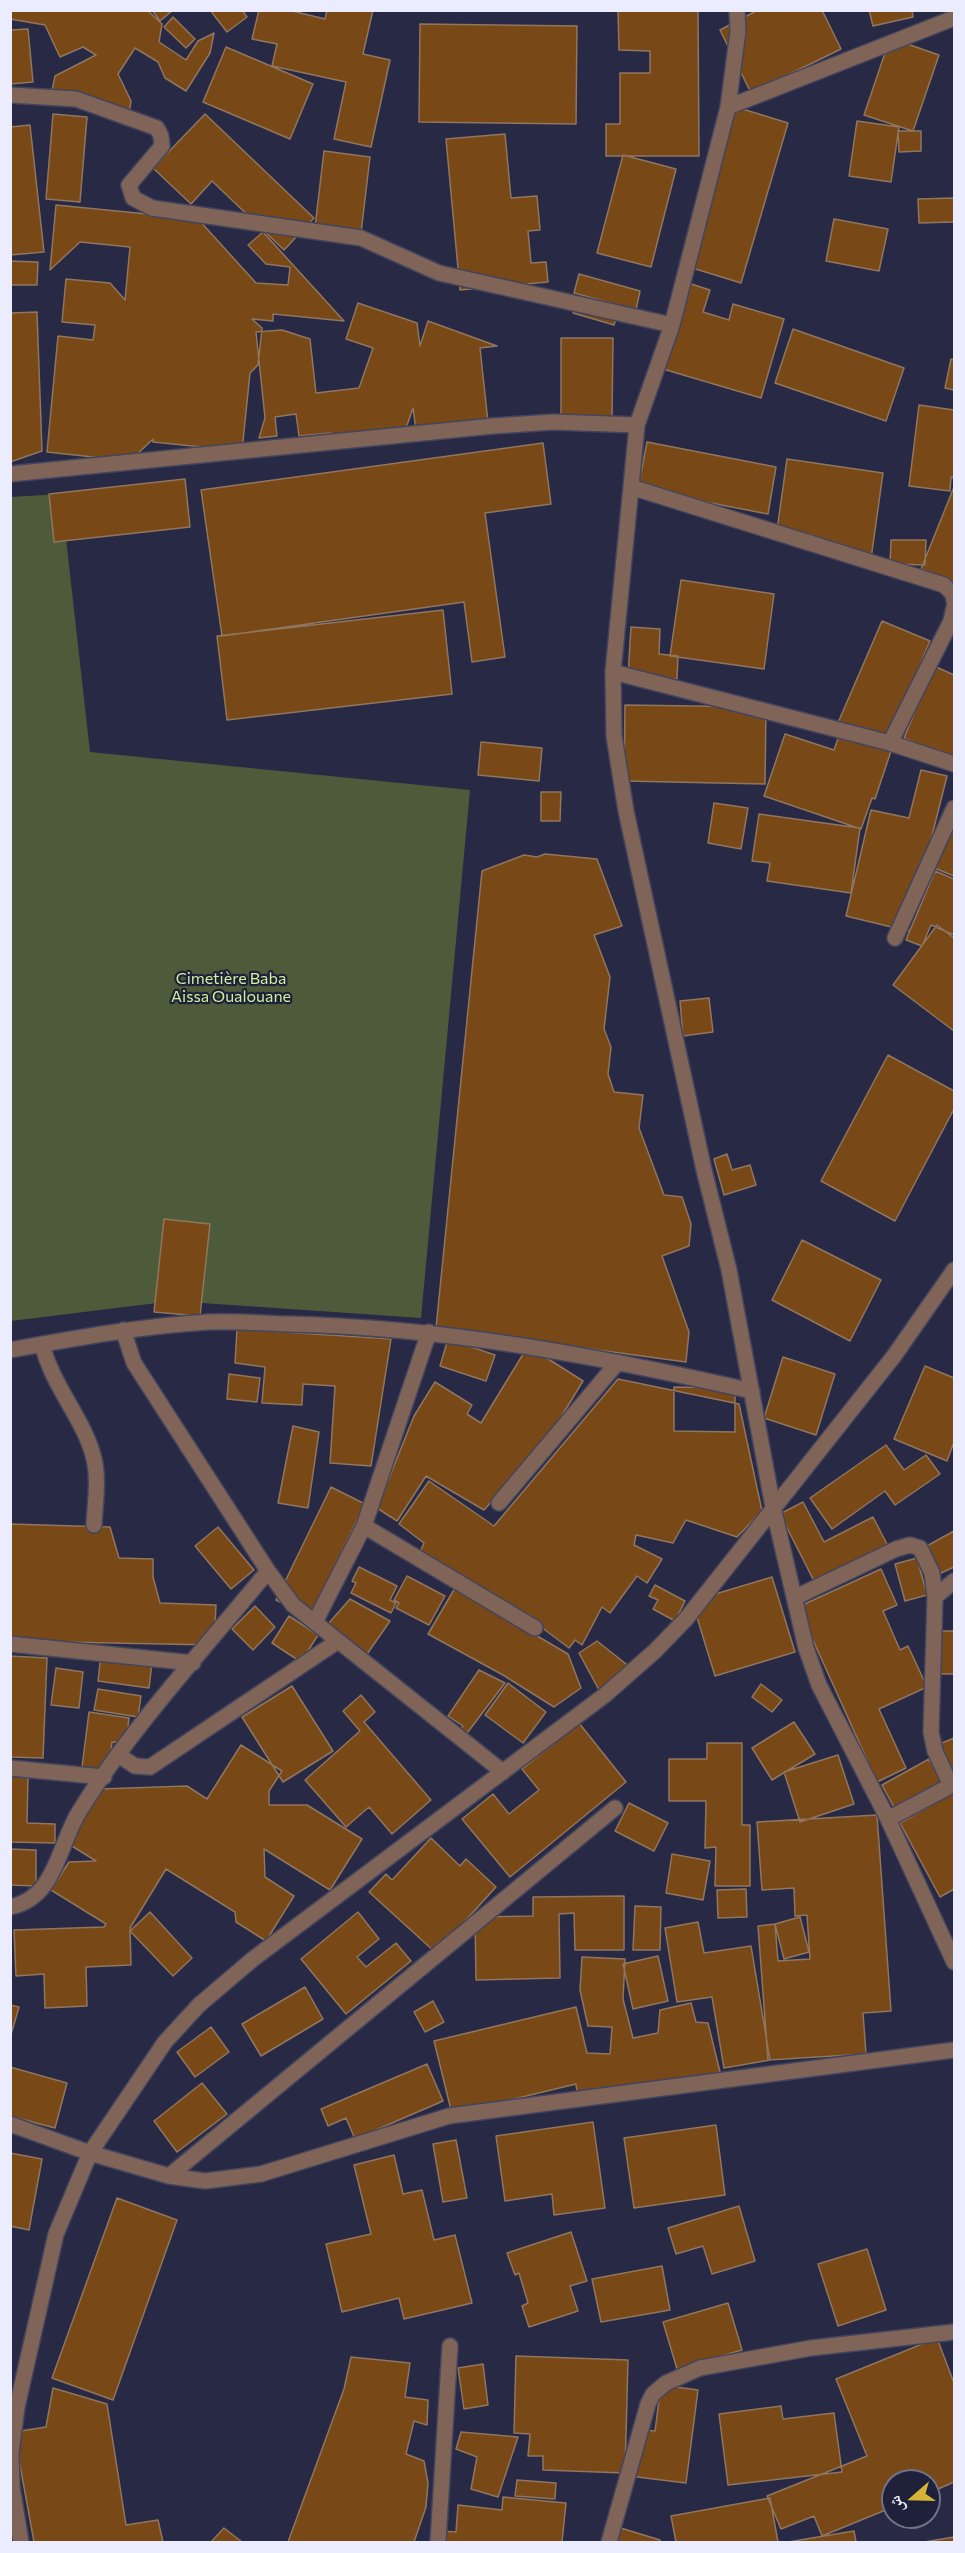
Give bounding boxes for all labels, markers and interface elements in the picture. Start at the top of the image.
park label: Cimetière Baba Aissa Oualouane [171,969,291,1007]
north arrow [881,2469,941,2529]
text: ش [884,2493,907,2516]

